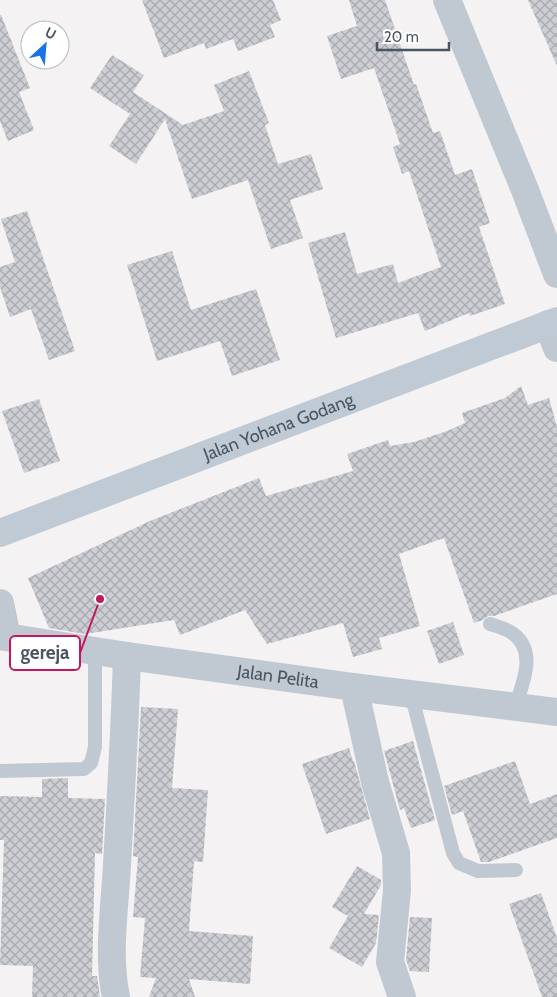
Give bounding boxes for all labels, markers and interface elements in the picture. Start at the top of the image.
north arrow [20,20,70,70]
scale bar [377,20,450,52]
text: U [42,23,59,44]
text: 20 m [384,28,419,46]
street label: Jalan Yohana Godang [199,388,358,466]
callout: gereja [10,636,80,670]
text: gereja [20,641,70,664]
street label: Jalan Pelita [235,660,321,693]

